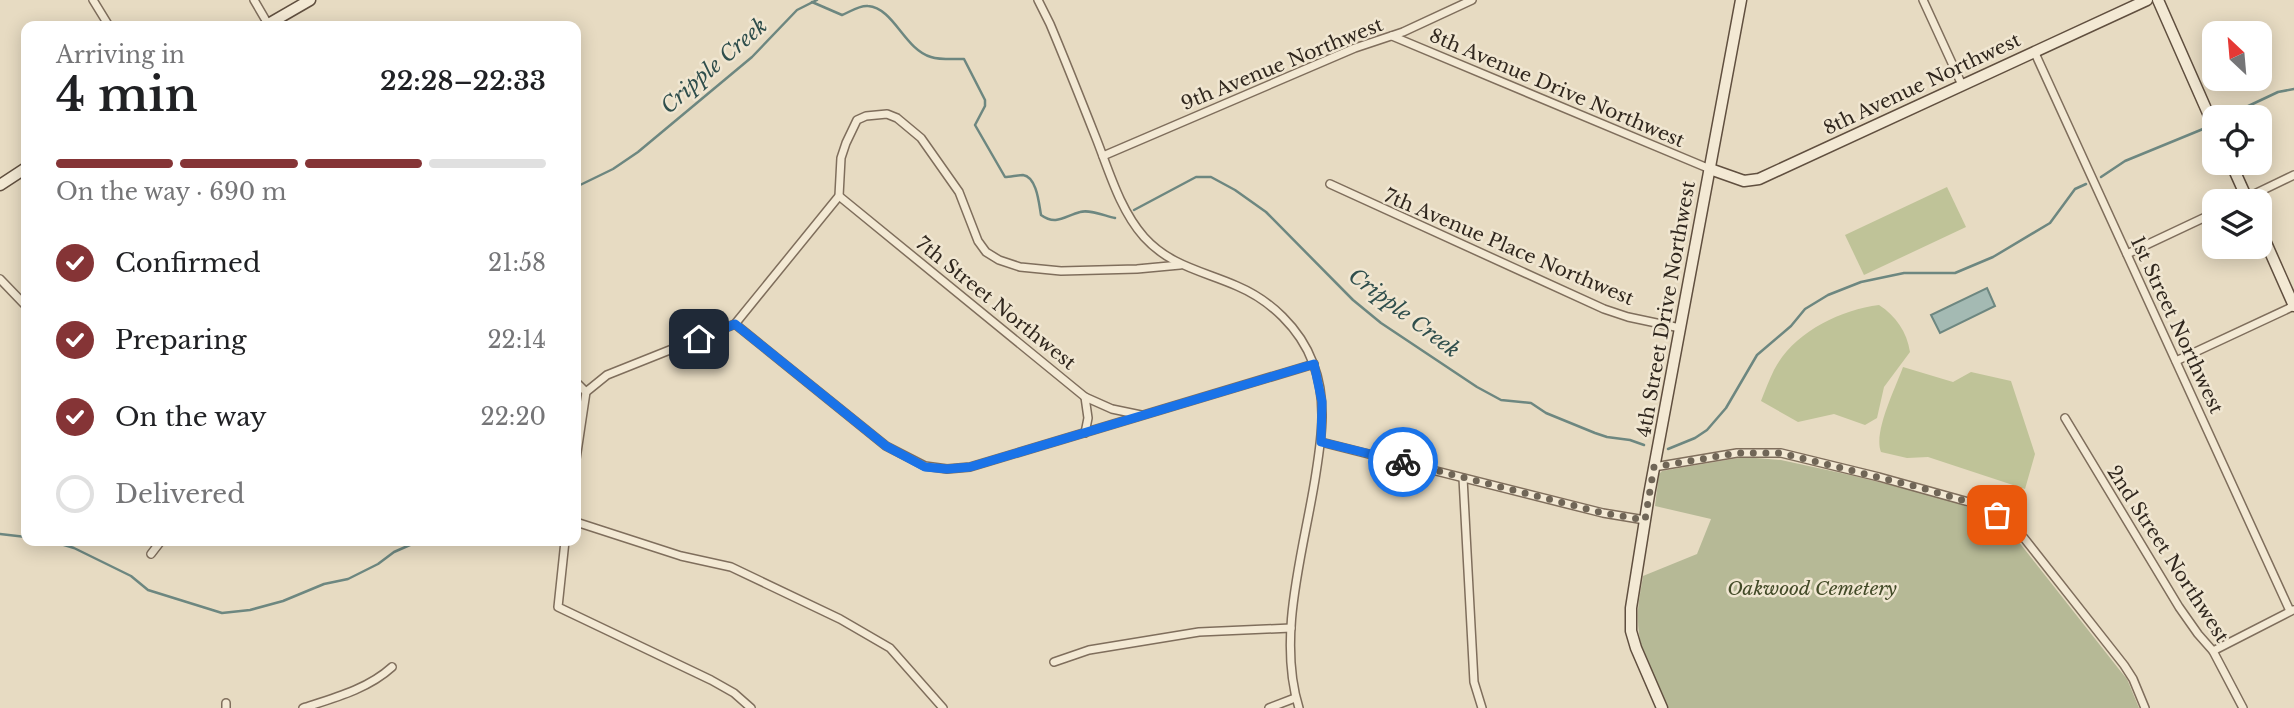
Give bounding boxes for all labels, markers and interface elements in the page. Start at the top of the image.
water label: Cripple Creek [656,13,772,119]
street label: 9th Avenue Northwest [1178,13,1387,115]
north arrow [2202,21,2272,91]
map controls [2202,21,2272,259]
street label: 8th Avenue Drive Northwest [1426,24,1689,153]
street label: 8th Avenue Northwest [1820,28,2025,140]
text: Arriving in [56,41,185,69]
text: 22:28–22:33 [380,65,546,97]
text: 4 min [56,66,198,123]
button: locate [2202,105,2272,175]
text: On the way · 690 m [56,178,287,206]
street label: 4th Street Drive Northwest [1632,178,1700,439]
street label: 7th Avenue Place Northwest [1381,184,1638,310]
button: layers [2202,189,2272,259]
street label: 7th Street Northwest [912,232,1081,375]
street label: 1st Street Northwest [2126,233,2229,418]
icon: check [56,244,94,282]
text: Confirmed [115,247,260,279]
text: 21:58 [488,249,546,277]
water label: Cripple Creek [1343,263,1465,363]
pin [669,309,729,369]
icon: home [680,320,718,358]
icon: check [56,321,94,359]
text: Preparing [115,324,247,356]
text: 22:14 [487,326,546,354]
icon: check [56,398,94,436]
text: On the way [115,401,267,433]
text: 22:20 [481,403,546,431]
courier [1368,427,1438,497]
icon: bike [1384,443,1422,481]
street label: 2nd Street Northwest [2102,461,2234,647]
text: Delivered [115,478,245,510]
pin [1967,485,2027,545]
icon: bag [1978,496,2016,534]
park label: Oakwood Cemetery [1727,577,1897,600]

